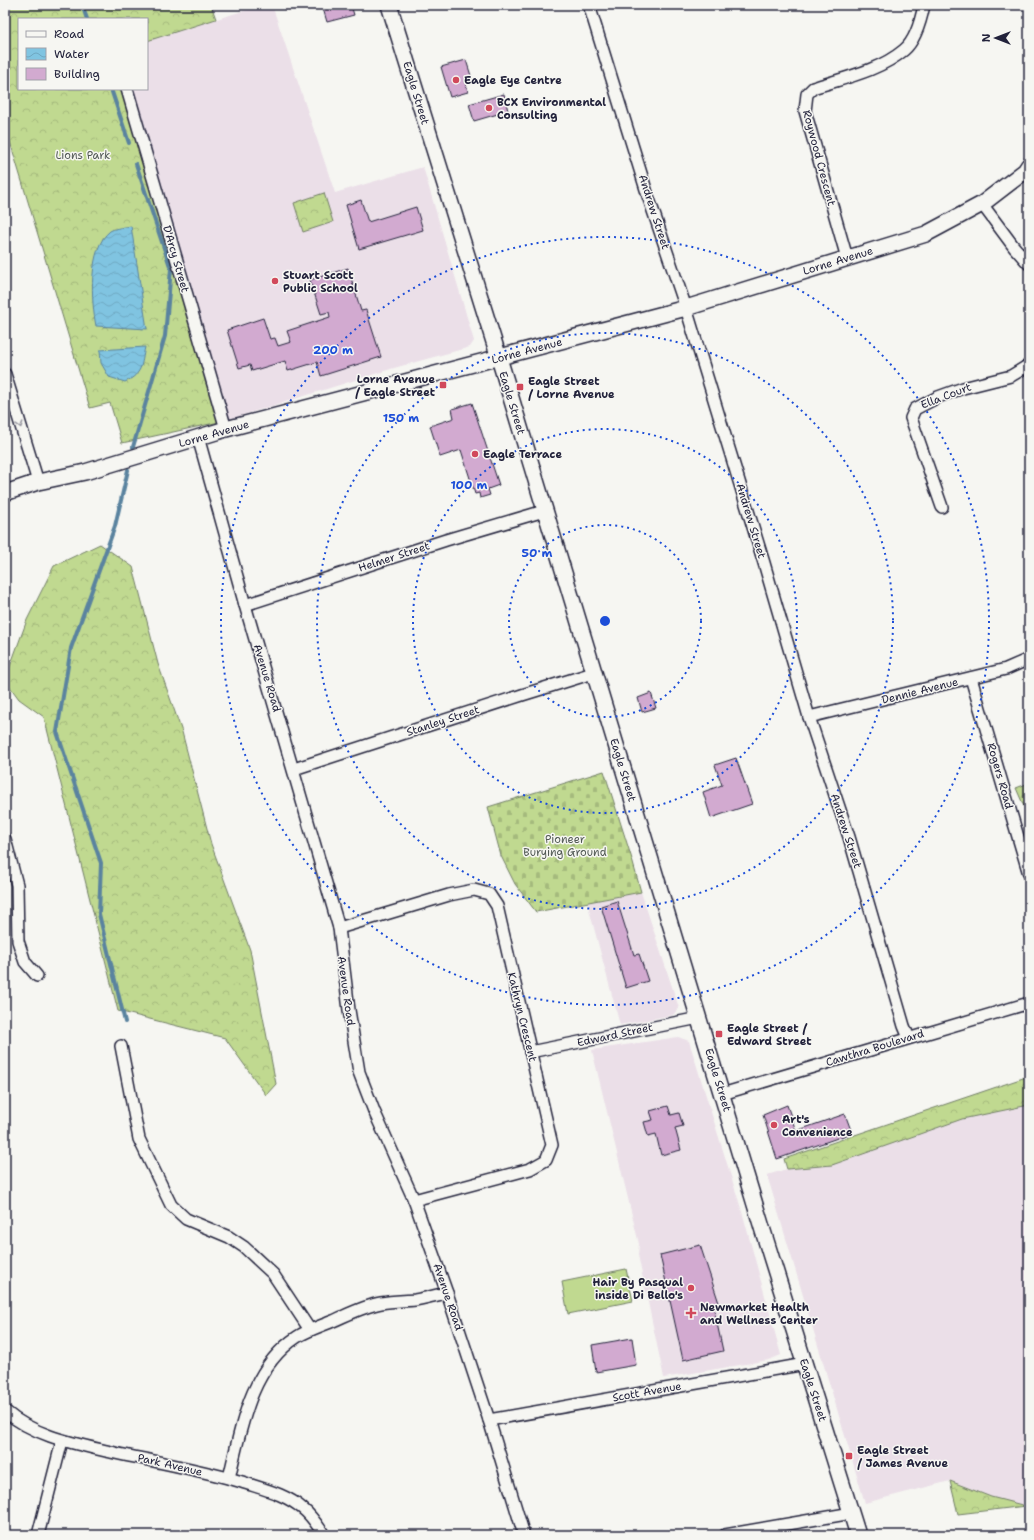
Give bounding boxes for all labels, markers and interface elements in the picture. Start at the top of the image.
legend [18,18,148,90]
north arrow [976,18,1016,58]
text: Road [54,26,85,42]
text: N [979,33,994,42]
text: Water [54,46,90,62]
street label: Eagle Street [399,59,433,127]
text: Building [54,66,100,82]
place label: Eagle Eye Centre [464,73,562,88]
marker: Eagle Eye Centre [451,75,461,85]
place label: BCX Environmental Consulting [497,95,606,123]
marker: BCX Environmental Consulting [484,103,494,113]
street label: Roywood Crescent [799,108,839,208]
park label: Lions Park [56,148,110,163]
street label: Andrew Street [635,173,673,251]
street label: D'Arcy Street [159,224,193,294]
street label: Lorne Avenue [801,243,875,279]
place label: Stuart Scott Public School [283,268,358,296]
marker: Stuart Scott Public School [270,276,280,286]
street label: Lorne Avenue [490,334,564,368]
text: 200 m [313,342,353,358]
street label: Eagle Street [495,369,529,437]
place label: Lorne Avenue / Eagle Street [355,372,436,400]
place label: Eagle Street / Lorne Avenue [528,374,615,402]
street label: Ella Court [919,379,974,412]
marker: Lorne Avenue / Eagle Street [438,380,448,390]
marker: Eagle Street / Lorne Avenue [515,382,525,392]
text: 150 m [383,410,419,426]
street label: Lorne Avenue [177,417,251,451]
one-way arrow [16,421,24,428]
place label: Eagle Terrace [483,447,562,462]
marker: Eagle Terrace [470,449,480,459]
text: 100 m [451,477,488,493]
street label: Andrew Street [732,482,770,561]
street label: Helmer Street [356,538,432,576]
text: 50 m [522,545,553,561]
centre of rings [598,614,612,628]
street label: Avenue Road [250,642,284,714]
street label: Dennie Avenue [880,674,960,708]
street label: Stanley Street [405,702,482,740]
street label: Eagle Street [606,736,640,804]
street label: Rogers Road [983,741,1017,811]
street label: Andrew Street [827,792,865,870]
park label: Pioneer Burying Ground [523,832,607,860]
street label: Avenue Road [334,955,358,1027]
street label: Kathryn Crescent [504,971,540,1063]
street label: Edward Street [576,1020,655,1050]
place label: Eagle Street / Edward Street [727,1021,812,1049]
street label: Cawthra Boulevard [824,1026,926,1070]
marker: Eagle Street / Edward Street [714,1029,724,1039]
street label: Eagle Street [701,1046,735,1114]
place label: Art's Convenience [782,1112,853,1140]
marker: Art's Convenience [769,1120,779,1130]
street label: Avenue Road [429,1261,467,1333]
place label: Hair By Pasqual inside Di Bello's [593,1275,683,1303]
marker: Hair By Pasqual inside Di Bello's [686,1283,696,1293]
place label: Newmarket Health and Wellness Center [700,1300,818,1328]
marker: Newmarket Health and Wellness Center [685,1307,697,1319]
street label: Eagle Street [796,1356,830,1424]
street label: Scott Avenue [611,1379,683,1405]
place label: Eagle Street / James Avenue [857,1443,948,1471]
street label: Park Avenue [136,1450,204,1480]
marker: Eagle Street / James Avenue [844,1451,854,1461]

